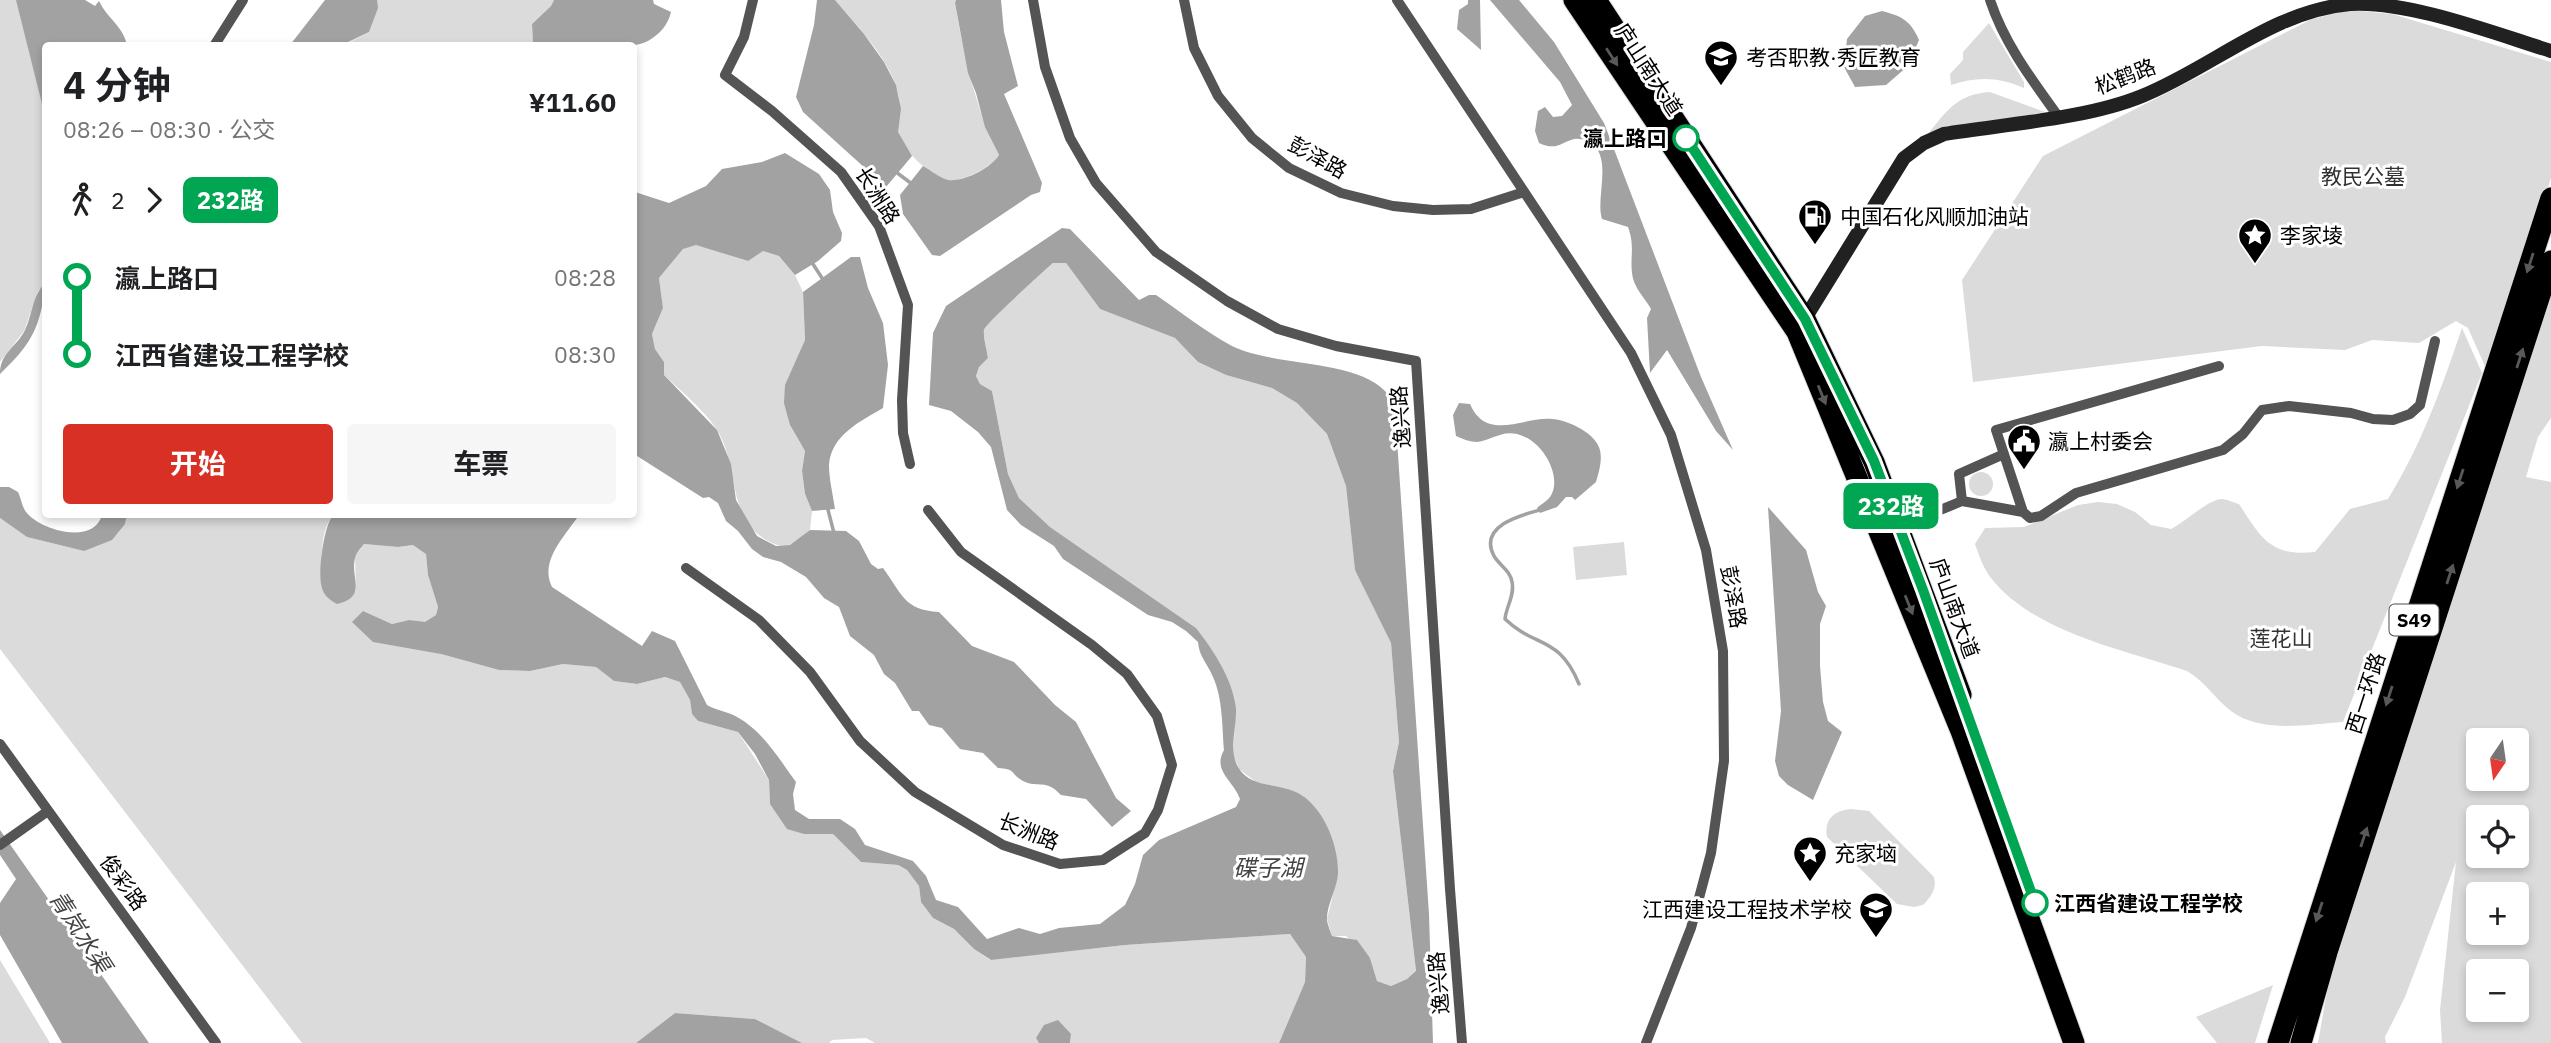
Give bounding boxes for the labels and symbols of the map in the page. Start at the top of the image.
street label: 庐山南大道 [1609,17,1689,121]
school or university icon: 考否职教·秀匠教育 [1702,38,1740,87]
place label: 考否职教·秀匠教育 [1746,43,1921,71]
one-way arrow [1605,48,1619,66]
street label: 松鹤路 [2091,52,2159,100]
place label: 瀛上路口 [1583,124,1667,152]
marker: 瀛上路口 [1673,125,1699,151]
street label: 彭泽路 [1284,129,1352,185]
street label: 长洲路 [849,161,907,229]
park label: 教民公墓 [2321,162,2405,190]
fuel station icon: 中国石化风顺加油站 [1796,197,1834,246]
place label: 中国石化风顺加油站 [1840,202,2029,230]
place icon: 李家堎 [2236,216,2274,265]
place label: 李家堎 [2280,221,2343,249]
one-way arrow [2524,253,2535,274]
one-way arrow [2515,347,2525,368]
one-way arrow [1817,384,1828,405]
street label: 逸兴路 [1384,385,1416,449]
public building icon: 瀛上村委会 [2005,422,2043,471]
place label: 瀛上村委会 [2048,427,2153,455]
one-way arrow [2454,469,2464,490]
line badge: 232路 [1842,483,1940,529]
street label: 庐山南大道 [1924,554,1986,662]
street label: 彭泽路 [1715,564,1753,630]
one-way arrow [2445,564,2455,585]
one-way arrow [1903,595,1915,615]
road number: S49 [2390,604,2438,636]
park label: 莲花山 [2250,624,2313,652]
street label: 西一环路 [2339,649,2391,737]
one-way arrow [2384,685,2394,706]
north arrow [2466,728,2529,791]
street label: 长洲路 [995,806,1063,856]
one-way arrow [2359,827,2370,848]
place icon: 充家垴 [1791,834,1829,883]
place label: 充家垴 [1834,839,1897,867]
street label: 俊彩路 [94,848,154,916]
water label: 碟子湖 [1234,852,1306,882]
water label: 青岚水渠 [43,884,120,980]
place label: 江西省建设工程学校 [2054,889,2243,917]
school or university icon: 江西建设工程技术学校 [1857,890,1895,939]
marker: 江西省建设工程学校 [2022,890,2048,916]
place label: 江西建设工程技术学校 [1642,895,1852,923]
one-way arrow [2313,902,2324,923]
street label: 逸兴路 [1421,950,1455,1016]

